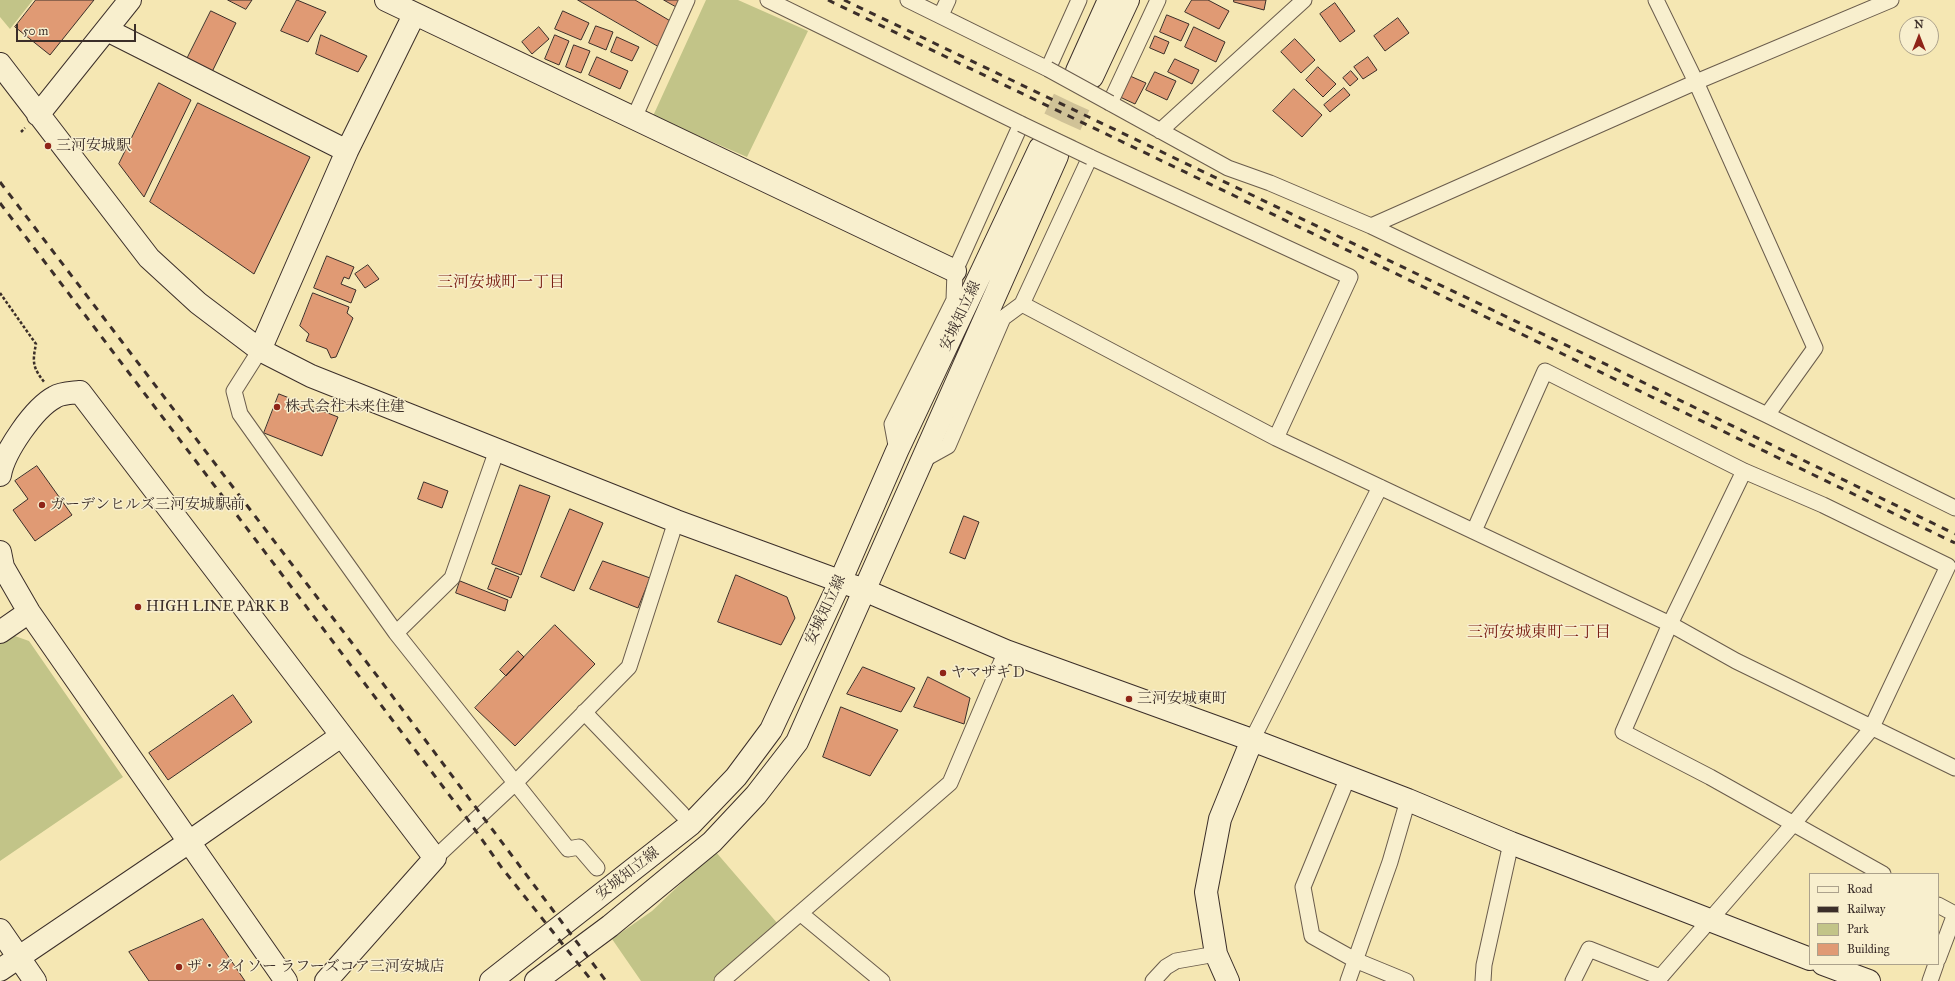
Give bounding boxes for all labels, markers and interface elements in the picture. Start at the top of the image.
scale bar [18,16,138,42]
north arrow [1899,16,1939,56]
text: N [1914,18,1924,31]
text: 50 m [23,24,48,38]
place label: 三河安城駅 [56,137,131,155]
marker: 三河安城駅 [43,141,53,151]
district label: 三河安城町一丁目 [437,273,565,293]
street label: 安城知立線 [937,278,985,354]
place label: 株式会社未来住建 [285,398,405,416]
marker: 株式会社未来住建 [272,402,282,412]
place label: ガーデンヒルズ三河安城駅前 [50,496,245,514]
marker: ガーデンヒルズ三河安城駅前 [37,500,47,510]
street label: 安城知立線 [802,572,850,648]
place label: HIGH LINE PARK B [146,598,289,616]
marker: HIGH LINE PARK B [133,602,143,612]
district label: 三河安城東町二丁目 [1467,623,1611,643]
place label: ヤマザキＤ [951,664,1026,682]
marker: ヤマザキＤ [938,668,948,678]
place label: 三河安城東町 [1137,690,1227,708]
marker: 三河安城東町 [1124,694,1134,704]
street label: 安城知立線 [593,844,663,904]
legend [1809,873,1939,965]
text: Road [1847,882,1873,896]
text: Railway [1847,902,1885,916]
text: Park [1847,922,1869,936]
text: Building [1847,942,1889,956]
place label: ザ・ダイソー ラフーズコア三河安城店 [187,958,445,976]
marker: ザ・ダイソー ラフーズコア三河安城店 [174,962,184,972]

